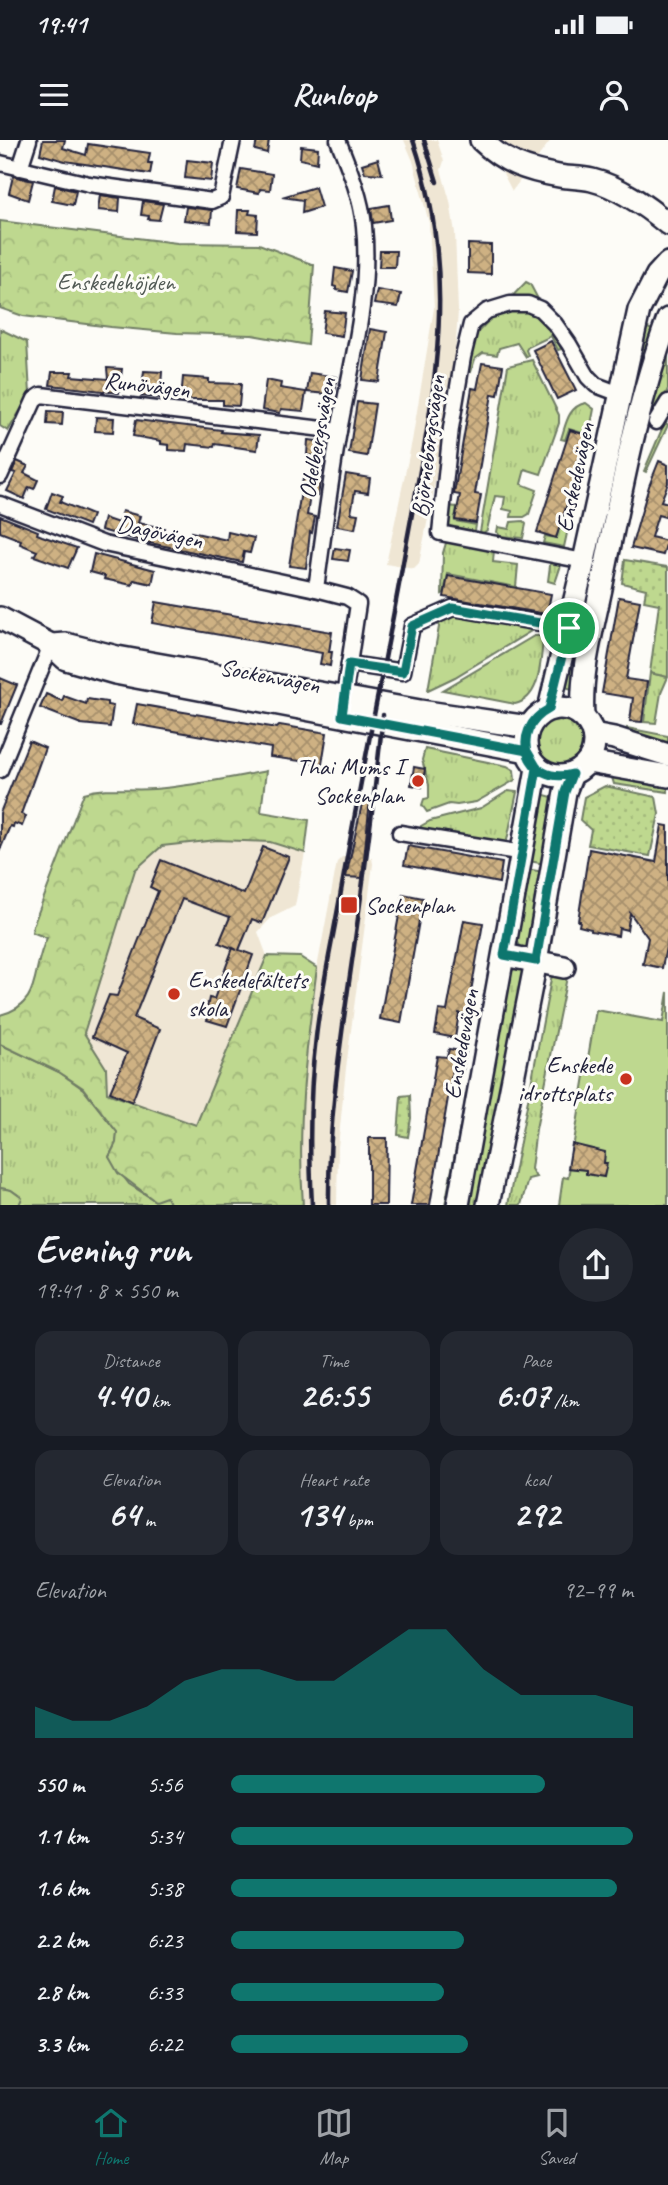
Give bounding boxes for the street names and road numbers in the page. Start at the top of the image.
street label: Runövägen [103,365,192,405]
street label: Björneborgsvägen [404,373,452,519]
street label: Odelbergsvägen [292,375,342,501]
street label: Enskedevägen [549,419,601,534]
street label: Dagövägen [114,508,206,556]
street label: Sockenvägen [217,652,323,700]
street label: Enskedevägen [437,987,485,1101]

